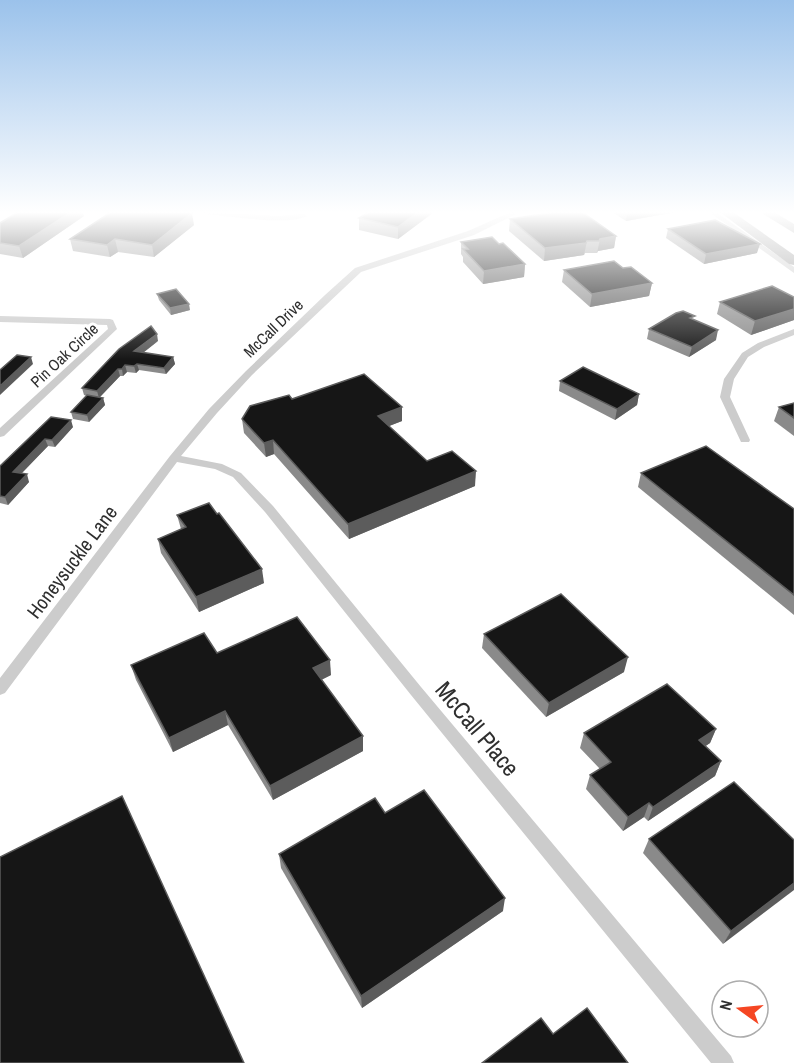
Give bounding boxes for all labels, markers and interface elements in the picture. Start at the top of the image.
street label: McCall Drive [238,294,308,362]
street label: Pin Oak Circle [25,318,103,392]
street label: Honeysuckle Lane [20,500,123,624]
street label: McCall Place [429,674,527,783]
north arrow [710,979,770,1039]
text: N [714,998,737,1013]

